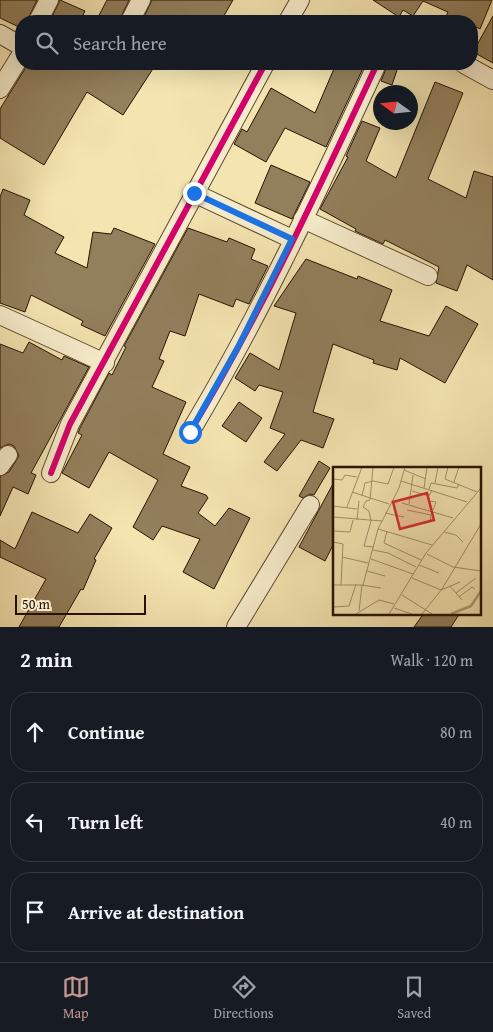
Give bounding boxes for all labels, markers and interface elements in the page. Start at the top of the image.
search box [15,15,478,70]
icon: search [33,29,61,57]
text: Search here [73,29,167,57]
north arrow [373,85,418,130]
route end [183,182,206,205]
route start [179,421,202,444]
inset map [333,467,480,614]
scale bar [15,592,146,615]
text: 50 m [22,594,50,614]
text: 2 min [20,644,72,675]
text: Walk · 120 m [390,648,473,672]
icon: ahead [21,718,49,746]
text: Continue [68,718,145,746]
text: 80 m [440,720,472,744]
icon: left [21,808,49,836]
text: Turn left [68,808,143,836]
text: 40 m [440,810,472,834]
icon: arrive [21,898,49,926]
text: Arrive at destination [68,898,244,926]
tab: Map [62,973,90,1023]
tab: Directions [213,973,274,1023]
tab: Saved [397,973,431,1023]

